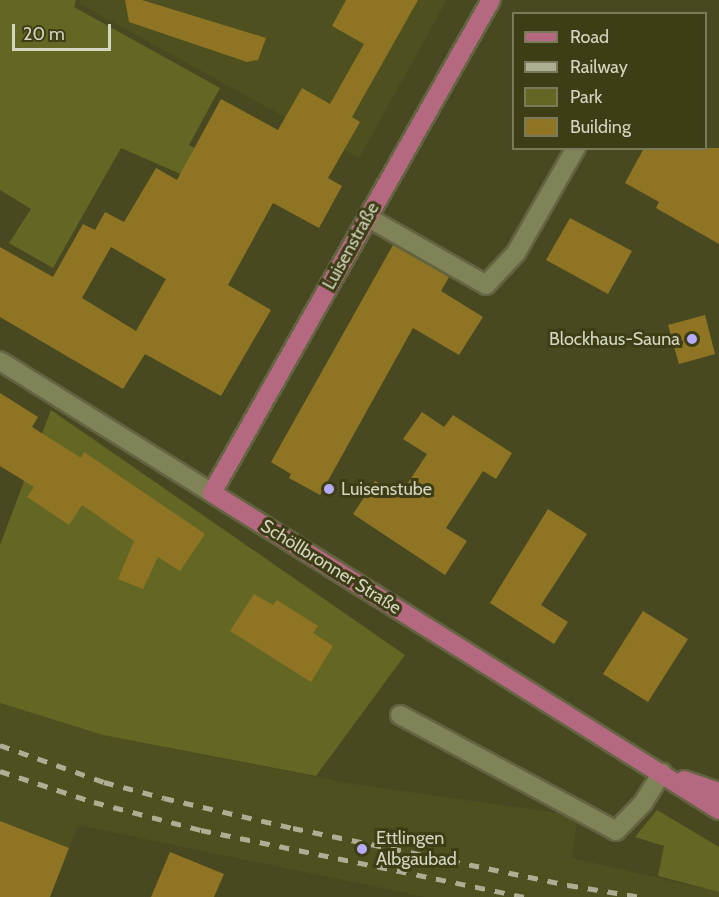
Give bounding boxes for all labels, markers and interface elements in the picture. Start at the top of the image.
scale bar [15,12,114,50]
legend [512,12,707,150]
text: 20 m [23,23,65,45]
text: Road [570,26,609,48]
text: Railway [570,56,628,78]
text: Park [570,86,602,108]
text: Building [570,116,631,138]
street label: Luisenstraße [318,199,384,293]
place label: Blockhaus-Sauna [549,328,680,350]
marker: Blockhaus-Sauna [685,332,699,346]
place label: Luisenstube [341,478,432,500]
marker: Luisenstube [322,482,336,496]
street label: Schöllbronner Straße [257,515,405,619]
place label: Ettlingen Albgaubad [376,828,457,870]
marker: Ettlingen Albgaubad [353,840,371,858]

